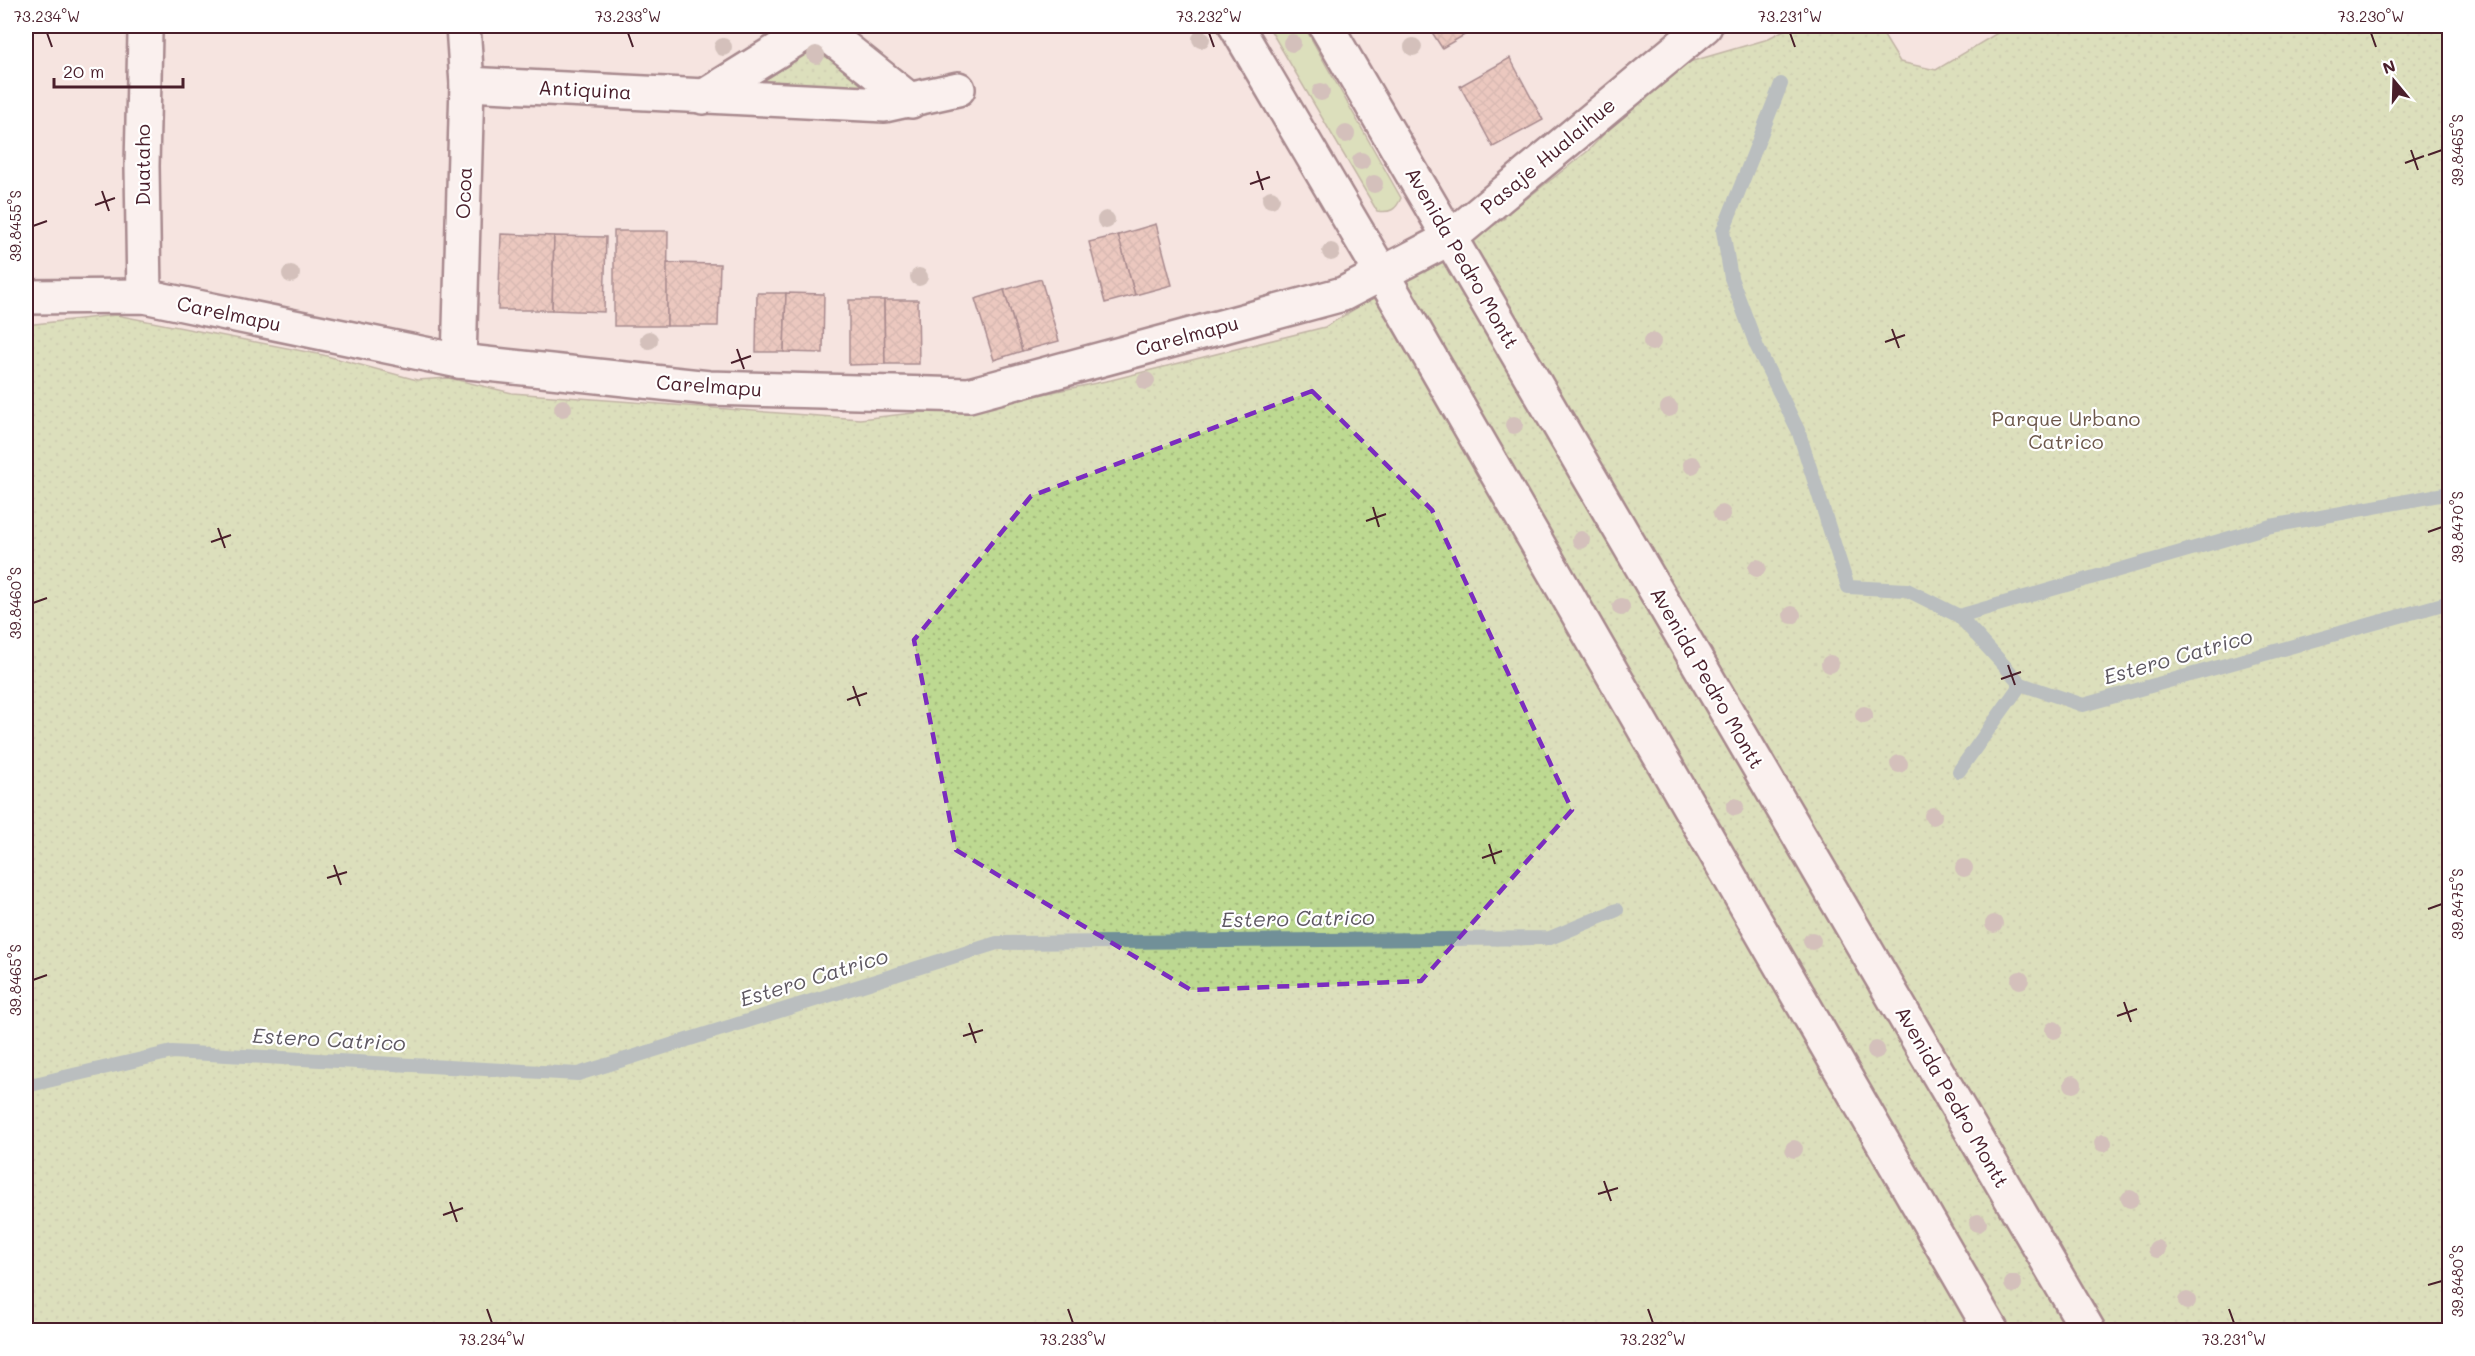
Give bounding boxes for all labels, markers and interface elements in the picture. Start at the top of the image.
text: 73.234°W [14,6,80,26]
text: 73.233°W [595,6,661,26]
text: 73.232°W [1176,6,1242,26]
text: 73.231°W [1758,6,1822,26]
text: 73.230°W [2338,6,2404,26]
scale bar [54,51,183,89]
north arrow [2364,51,2424,111]
text: N [2380,54,2398,78]
text: 20 m [63,59,104,83]
street label: Antiquina [538,74,632,104]
street label: Pasaje Hualaihue [1475,91,1620,219]
text: 39.8465°S [2447,114,2467,186]
street label: Duataho [129,124,155,206]
street label: Avenida Pedro Montt [1400,162,1526,353]
street label: Ocoa [449,167,477,219]
text: 39.8455°S [5,190,25,262]
street label: Carelmapu [175,289,284,337]
street label: Carelmapu [1132,309,1241,361]
street label: Carelmapu [655,368,763,402]
park label: Parque Urbano Catrico [1992,405,2141,454]
text: 39.8470°S [2447,491,2467,563]
text: 39.8460°S [5,567,25,639]
street label: Avenida Pedro Montt [1645,582,1771,773]
water label: Estero Catrico [2100,621,2255,690]
text: 39.8475°S [2447,868,2467,940]
water label: Estero Catrico [1221,903,1375,932]
water label: Estero Catrico [736,941,891,1012]
text: 39.8465°S [5,944,25,1016]
street label: Avenida Pedro Montt [1890,1001,2016,1192]
water label: Estero Catrico [252,1021,406,1056]
text: 39.8480°S [2447,1245,2467,1317]
text: 73.234°W [459,1329,525,1349]
text: 73.233°W [1040,1329,1106,1349]
text: 73.232°W [1620,1329,1686,1349]
text: 73.231°W [2202,1329,2266,1349]

